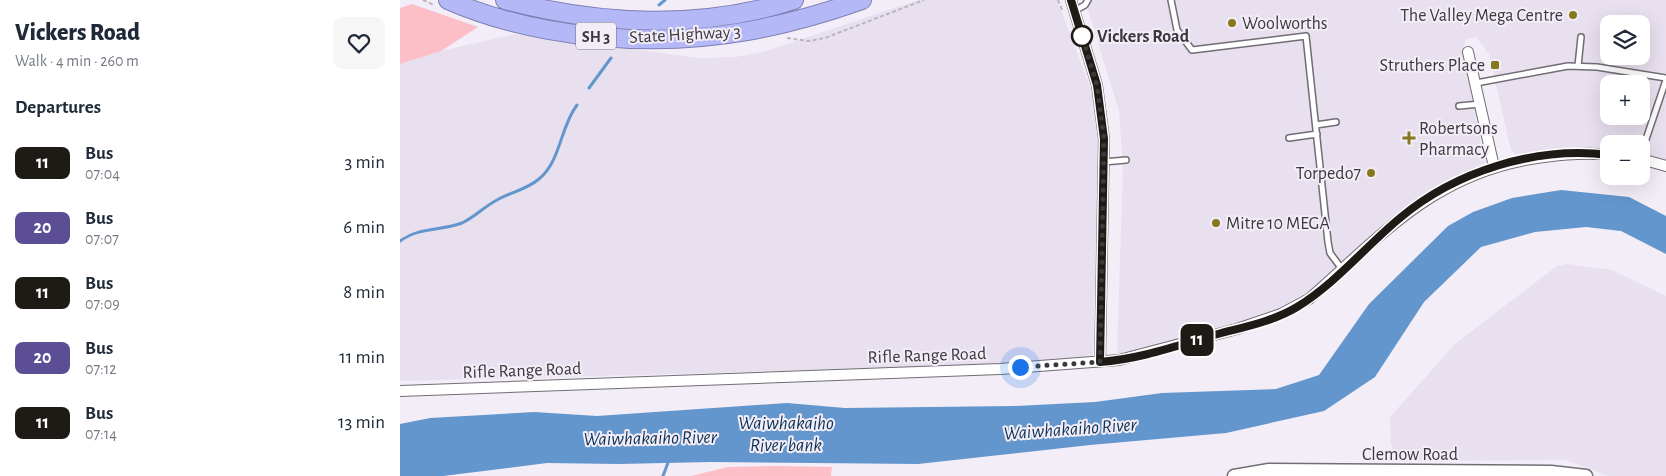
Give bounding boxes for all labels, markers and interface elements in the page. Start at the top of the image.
place label: The Valley Mega Centre [1400,7,1563,25]
marker: The Valley Mega Centre [1567,9,1579,21]
place label: Woolworths [1242,15,1328,33]
map controls [1600,15,1650,185]
button: layers [1600,15,1650,65]
button: heart [333,17,385,69]
marker: Woolworths [1226,17,1238,29]
text: Vickers Road [15,21,140,45]
road number: SH 3 [576,22,616,50]
street label: State Highway 3 [629,23,741,47]
marker: Vickers Road [1071,25,1093,47]
place label: Vickers Road [1097,28,1190,46]
text: Walk · 4 min · 260 m [15,53,139,69]
place label: Struthers Place [1380,57,1485,75]
marker: Struthers Place [1489,59,1501,71]
button: + [1600,75,1650,125]
text: Departures [15,98,101,117]
place label: Robertsons Pharmacy [1419,120,1498,159]
marker: Robertsons Pharmacy [1403,132,1415,144]
button: − [1600,135,1650,185]
text: Bus [85,144,113,163]
text: 3 min [344,153,385,172]
text: 11 [36,154,49,172]
place label: Torpedo7 [1296,165,1361,183]
text: 07:04 [85,166,120,182]
marker: Torpedo7 [1365,167,1377,179]
text: Bus [85,209,113,228]
place label: Mitre 10 MEGA [1226,215,1330,233]
marker: Mitre 10 MEGA [1210,217,1222,229]
text: 6 min [343,218,385,237]
text: 20 [34,219,51,237]
text: 07:07 [85,231,119,247]
text: Bus [85,274,113,293]
text: 8 min [343,283,385,302]
text: 11 [36,284,49,302]
text: 07:09 [85,296,120,312]
line badge: 11 [1174,324,1220,356]
text: 11 [1191,331,1203,349]
text: Bus [85,339,113,358]
street label: Rifle Range Road [867,345,987,367]
text: 11 min [339,348,385,367]
text: 20 [34,349,51,367]
your location [1008,355,1033,380]
street label: Rifle Range Road [462,360,582,382]
text: 07:12 [85,361,117,377]
text: Bus [85,404,113,423]
text: 13 min [338,413,385,432]
text: 11 [36,414,49,432]
water label: Waiwhakaiho River bank [738,414,834,455]
water label: Waiwhakaiho River [1003,415,1138,444]
text: 07:14 [85,426,117,442]
water label: Waiwhakaiho River [583,428,718,449]
street label: Clemow Road [1362,446,1458,464]

